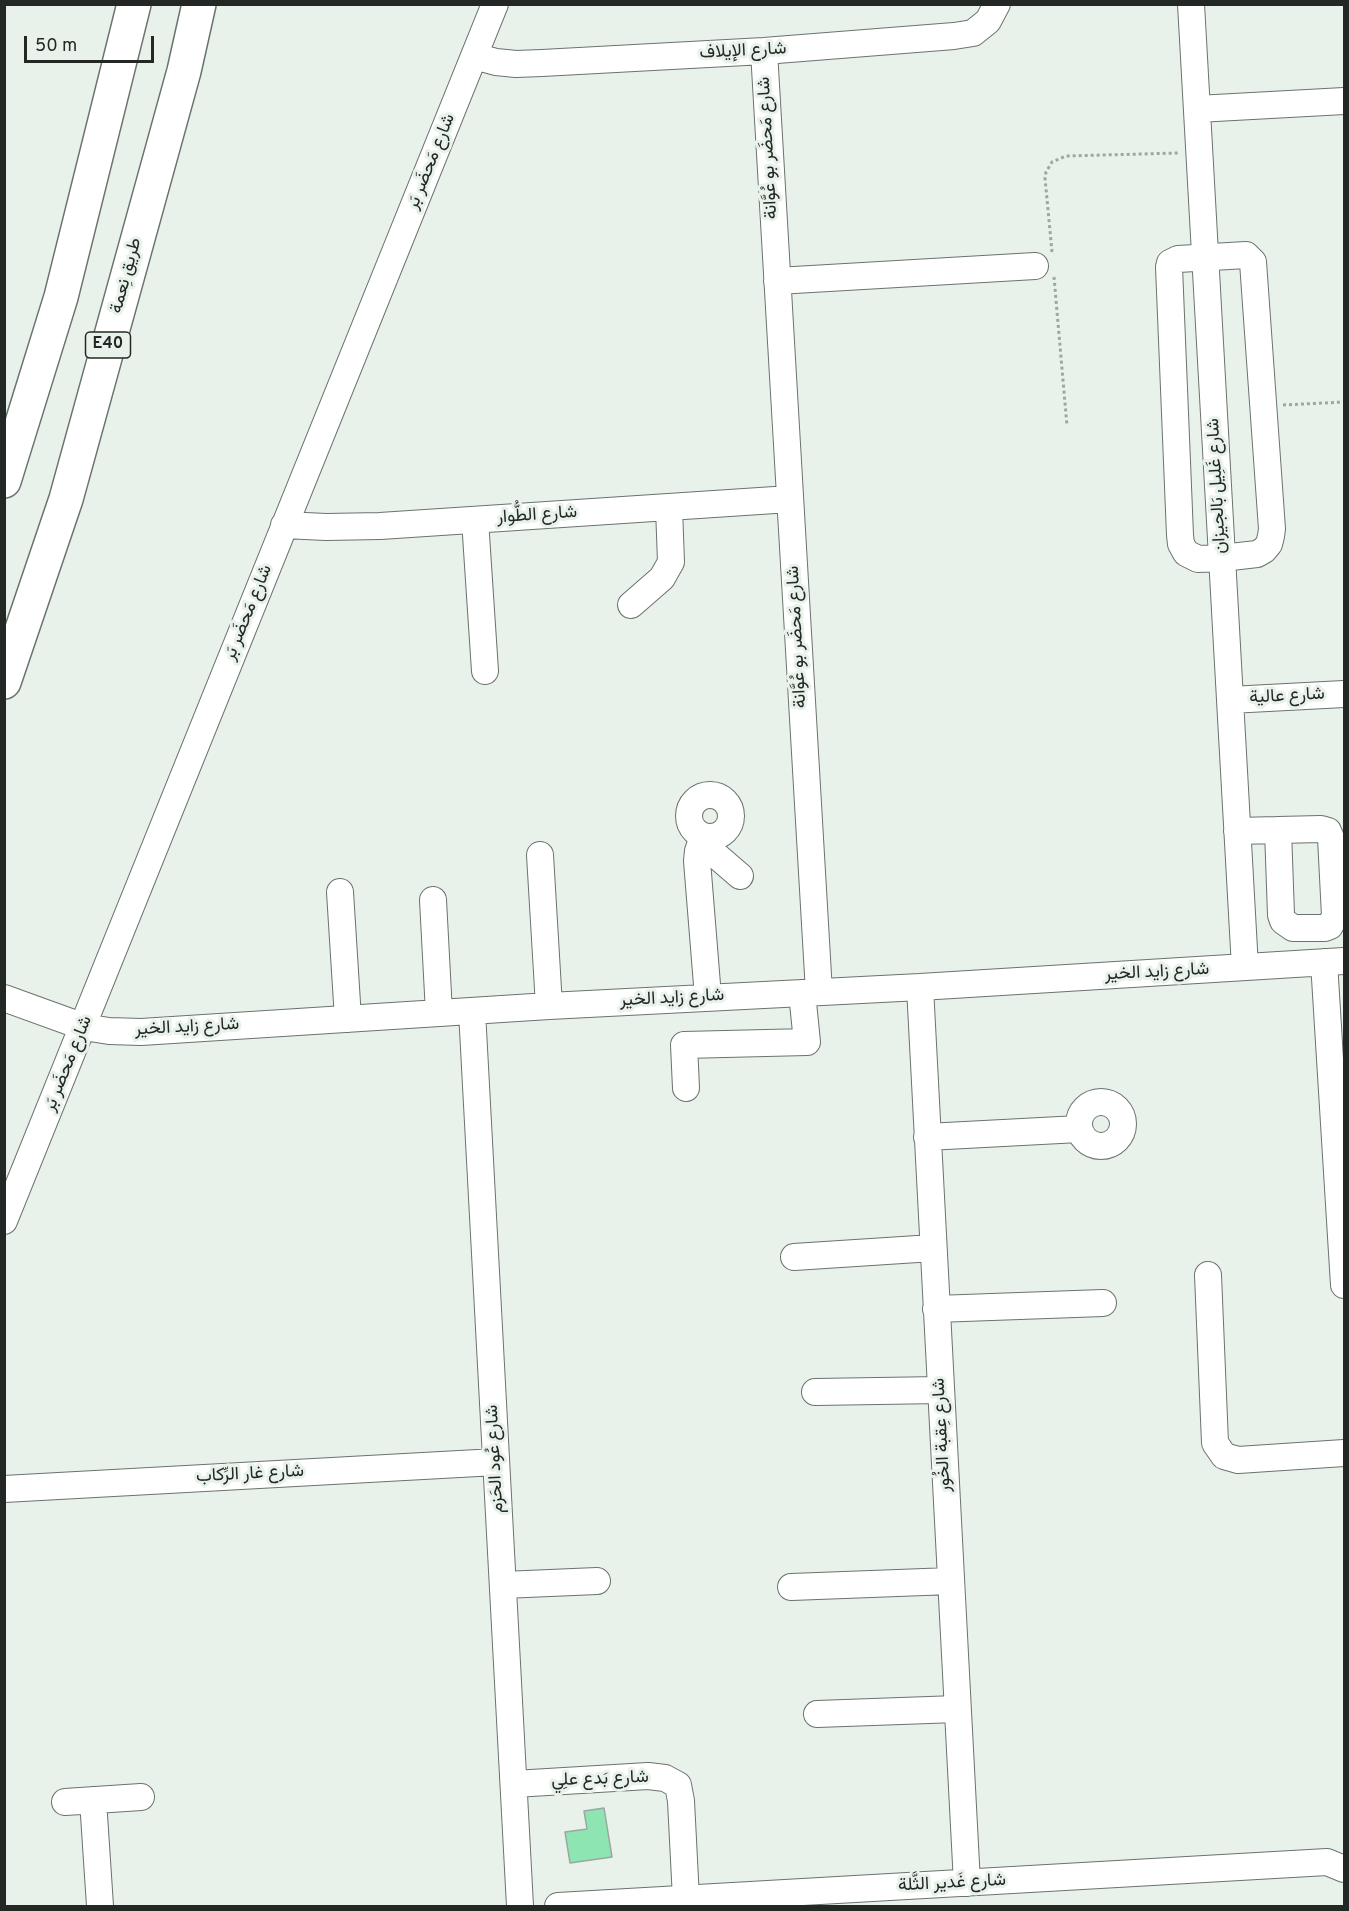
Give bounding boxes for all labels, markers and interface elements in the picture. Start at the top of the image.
scale bar [27,24,158,62]
text: 50 m [35,35,77,58]
street label: شارع الإيلاف [699,39,787,65]
street label: شارع مَحضَر بو عُوَّانة [754,76,784,220]
street label: شارع مَحضَر بَر [403,111,461,213]
street label: طريق نِعمة [107,236,147,316]
road number: E40 [86,332,130,358]
street label: شارع غَلِيل بَالجيزان [1204,418,1232,554]
street label: شارع الطُّوار [496,502,578,530]
street label: شارع مَحضَر بَر [220,562,278,664]
street label: شارع مَحضَر بو عُوَّانة [783,565,813,709]
street label: شارع عالية [1249,684,1325,710]
street label: شارع زايد الخير [1104,959,1210,987]
street label: شارع زايد الخير [619,985,725,1013]
street label: شارع مَحضَر بَر [40,1013,98,1115]
street label: شارع زايد الخير [134,1014,240,1042]
street label: شارع عِقبة الخُور [929,1377,957,1493]
street label: شارع عُود الحَزم [482,1404,510,1514]
street label: شارع غار الرِّكاب [196,1461,304,1489]
street label: شارع بَدع علِي [551,1768,649,1792]
street label: شارع غَدير الثَّلة [897,1870,1007,1898]

